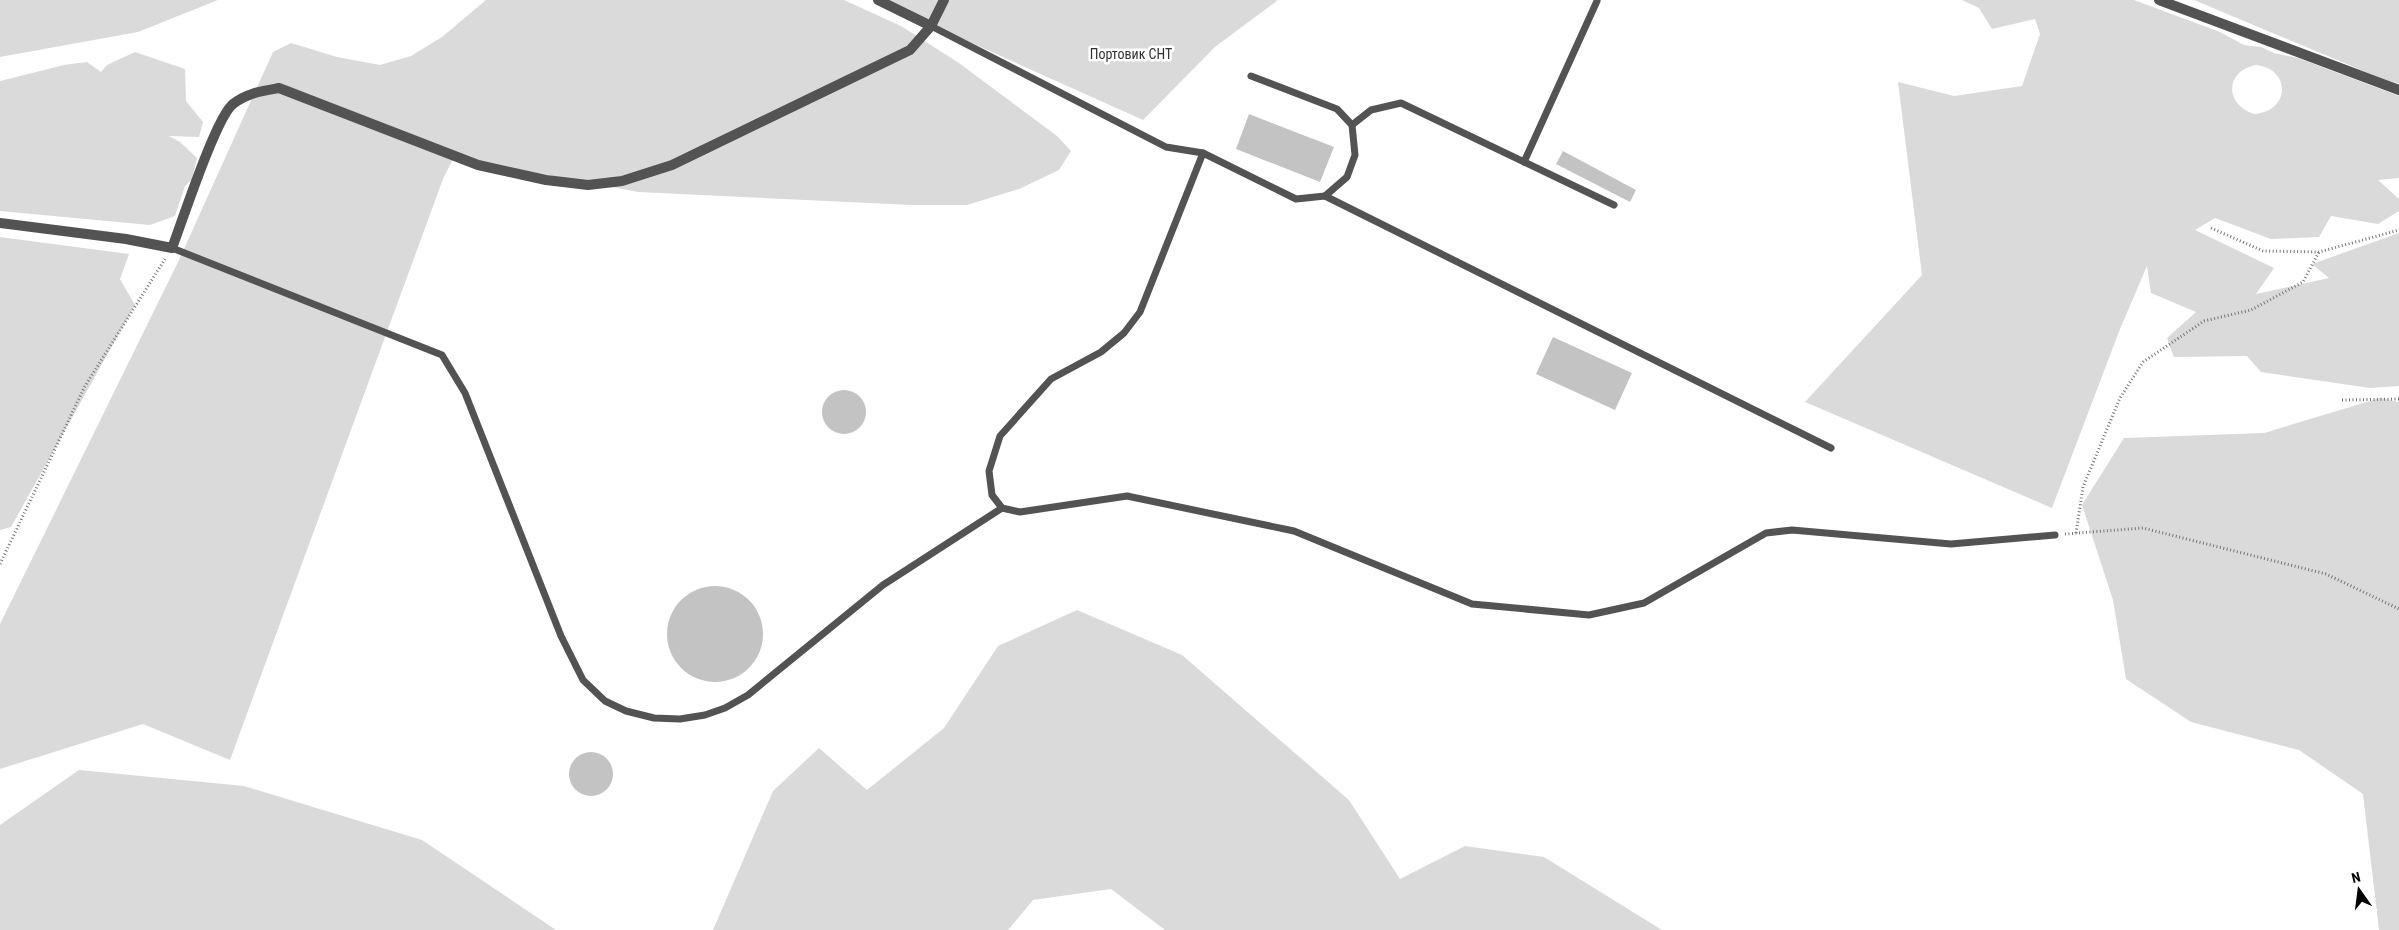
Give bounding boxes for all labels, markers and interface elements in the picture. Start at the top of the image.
park label: Портовик СНТ [1090,46,1172,62]
north arrow [2334,865,2384,915]
text: N [2350,869,2362,886]

